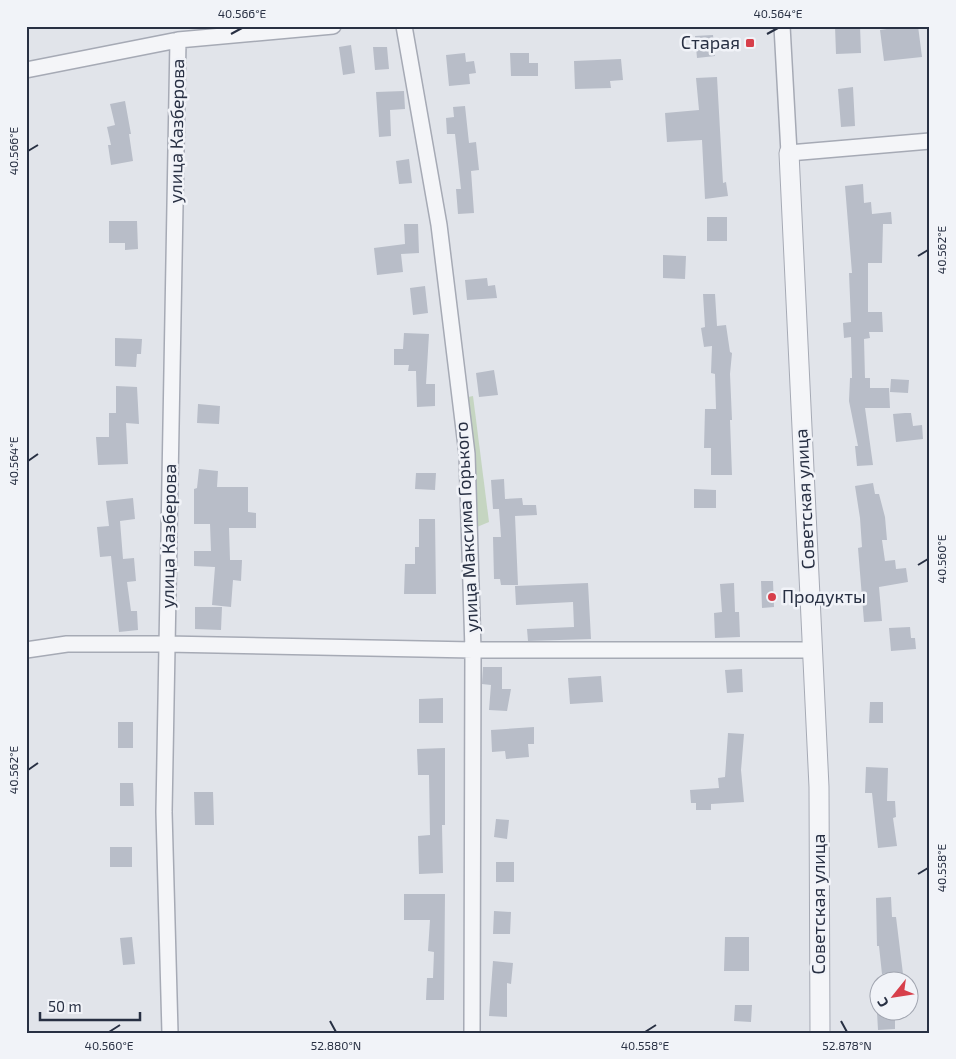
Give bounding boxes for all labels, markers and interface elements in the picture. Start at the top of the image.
text: 40.566°E [218,6,267,20]
text: 40.564°E [753,6,803,20]
place label: Старая [681,31,740,53]
marker: Старая [744,37,756,49]
street label: улица Казберова [164,58,188,204]
text: 40.566°E [6,126,20,175]
text: 40.562°E [934,225,948,274]
street label: улица Максима Горького [449,421,483,633]
street label: Советская улица [789,428,819,570]
text: 40.564°E [6,436,20,486]
street label: улица Казберова [156,463,180,609]
text: 40.560°E [934,534,948,583]
place label: Продукты [782,585,866,607]
marker: Продукты [766,591,778,603]
text: 40.562°E [6,745,20,794]
street label: Советская улица [807,834,829,974]
text: 40.558°E [934,843,948,892]
north arrow [868,972,918,1022]
scale bar [40,989,140,1021]
text: С [873,995,892,1011]
text: 50 m [48,997,82,1015]
text: 40.560°E [85,1038,134,1052]
text: 52.880°N [311,1038,361,1052]
text: 40.558°E [621,1038,670,1052]
text: 52.878°N [822,1038,872,1052]

